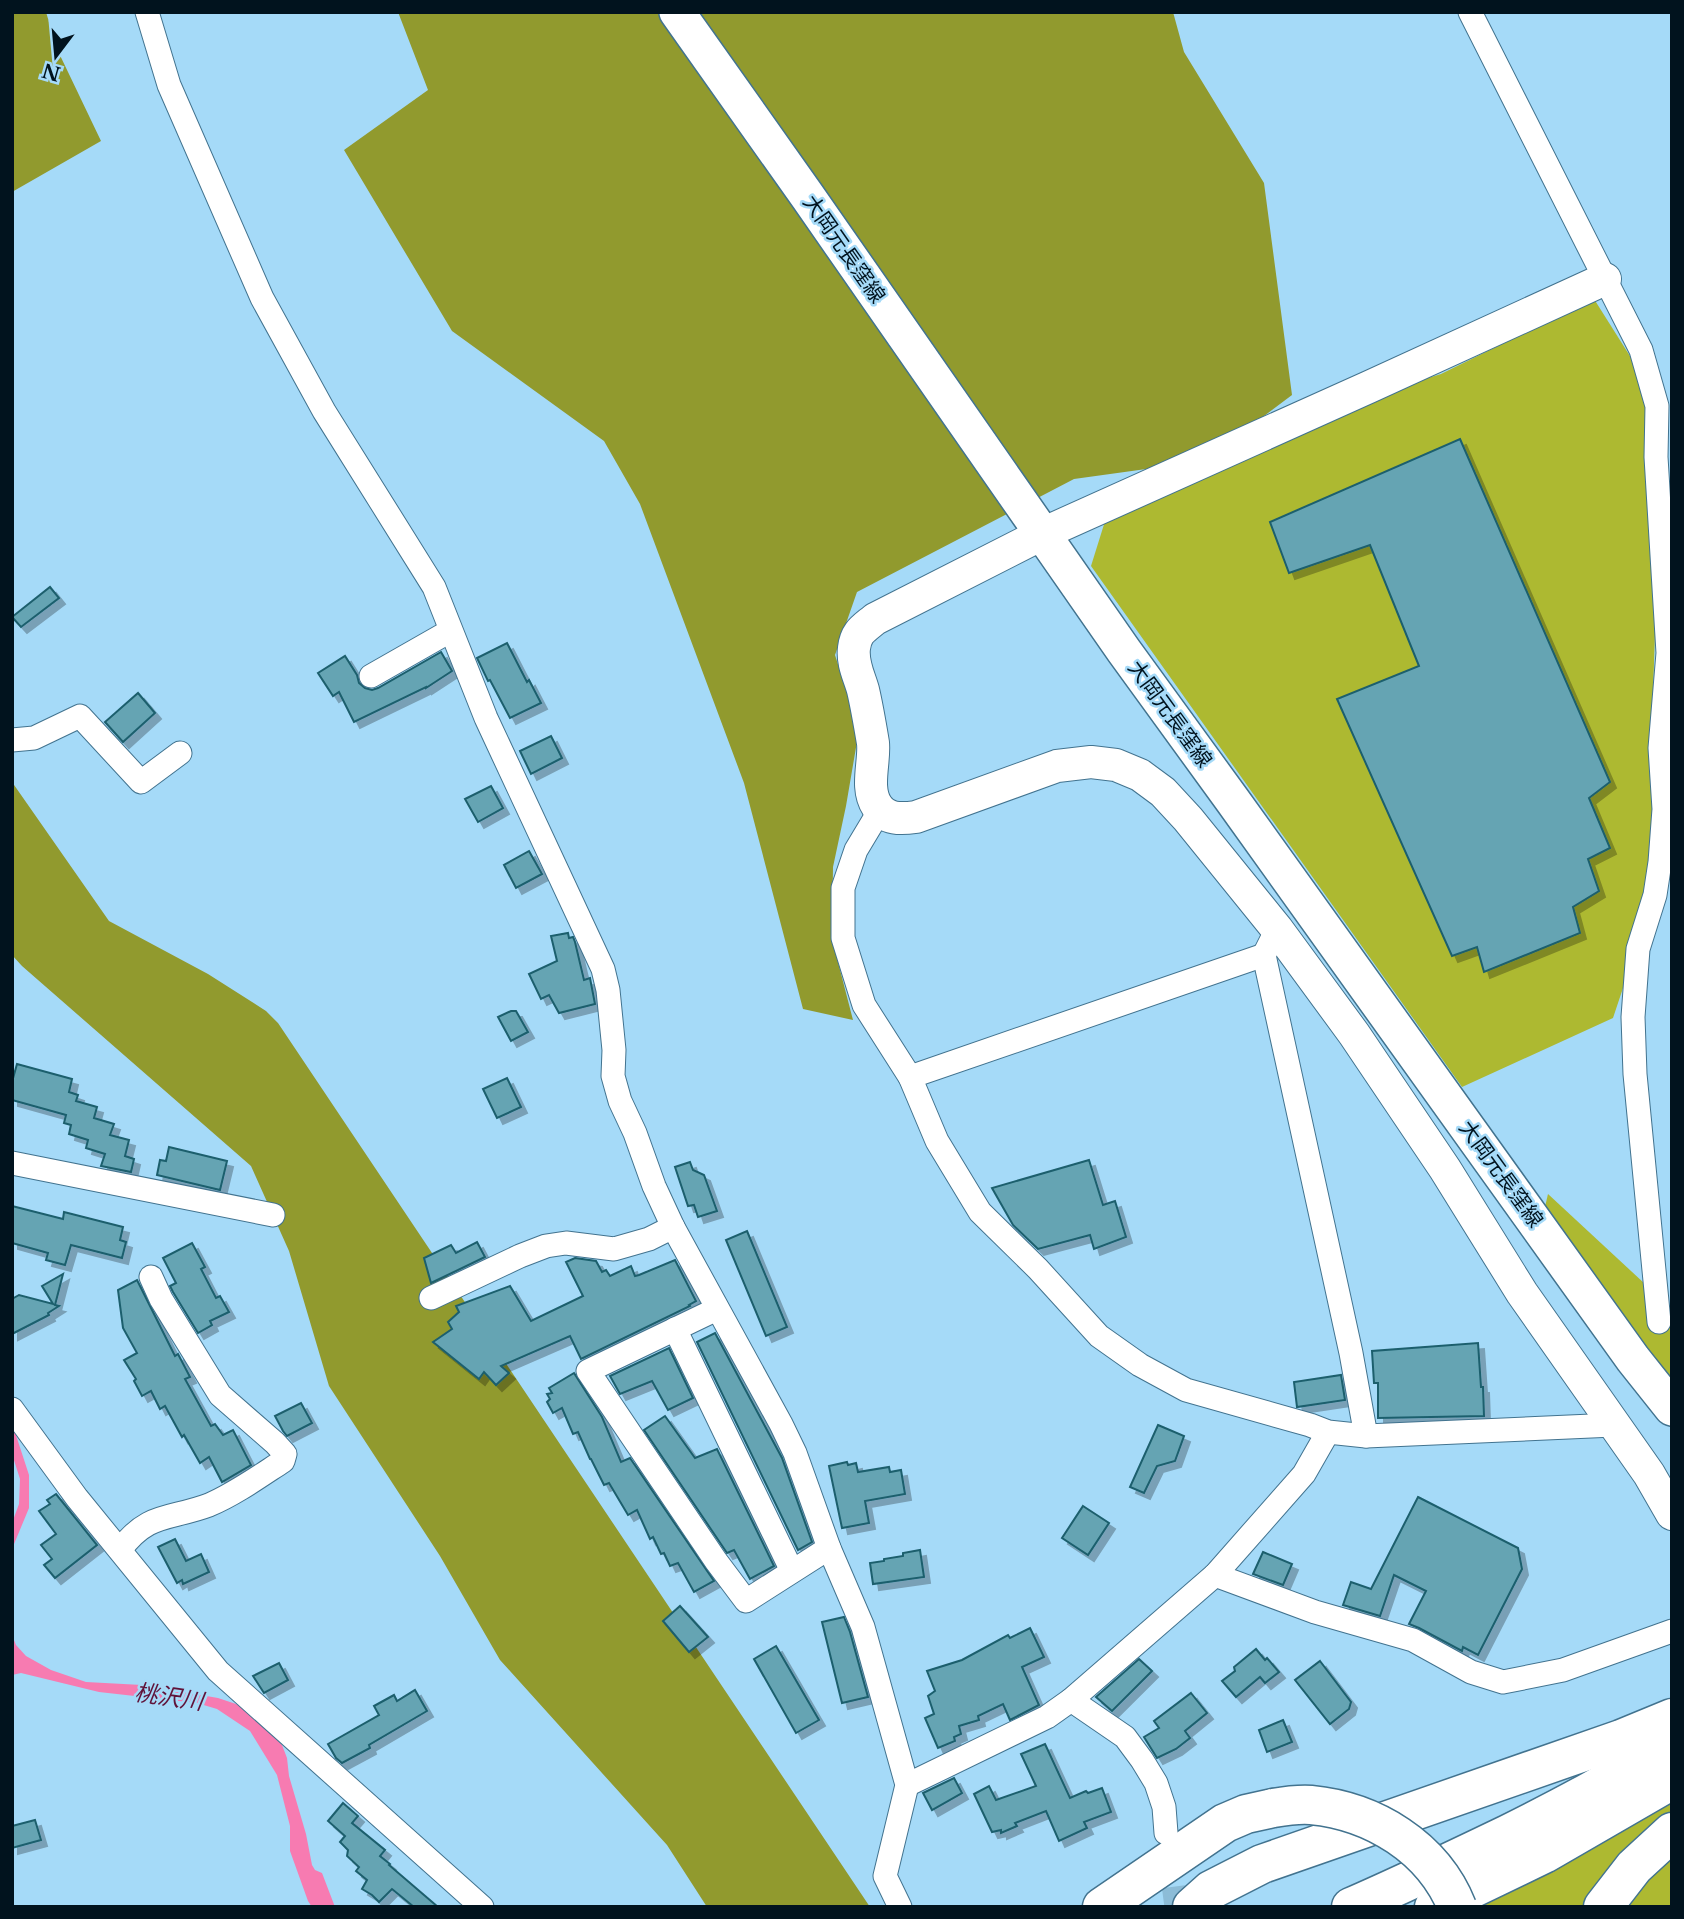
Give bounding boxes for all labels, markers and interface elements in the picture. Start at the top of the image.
north arrow [21,21,91,91]
text: N [40,58,63,85]
street label: 大岡元長窪線 [797,190,891,308]
street label: 大岡元長窪線 [1122,655,1218,773]
street label: 大岡元長窪線 [1453,1115,1549,1233]
water label: 桃沢川 [133,1678,208,1716]

